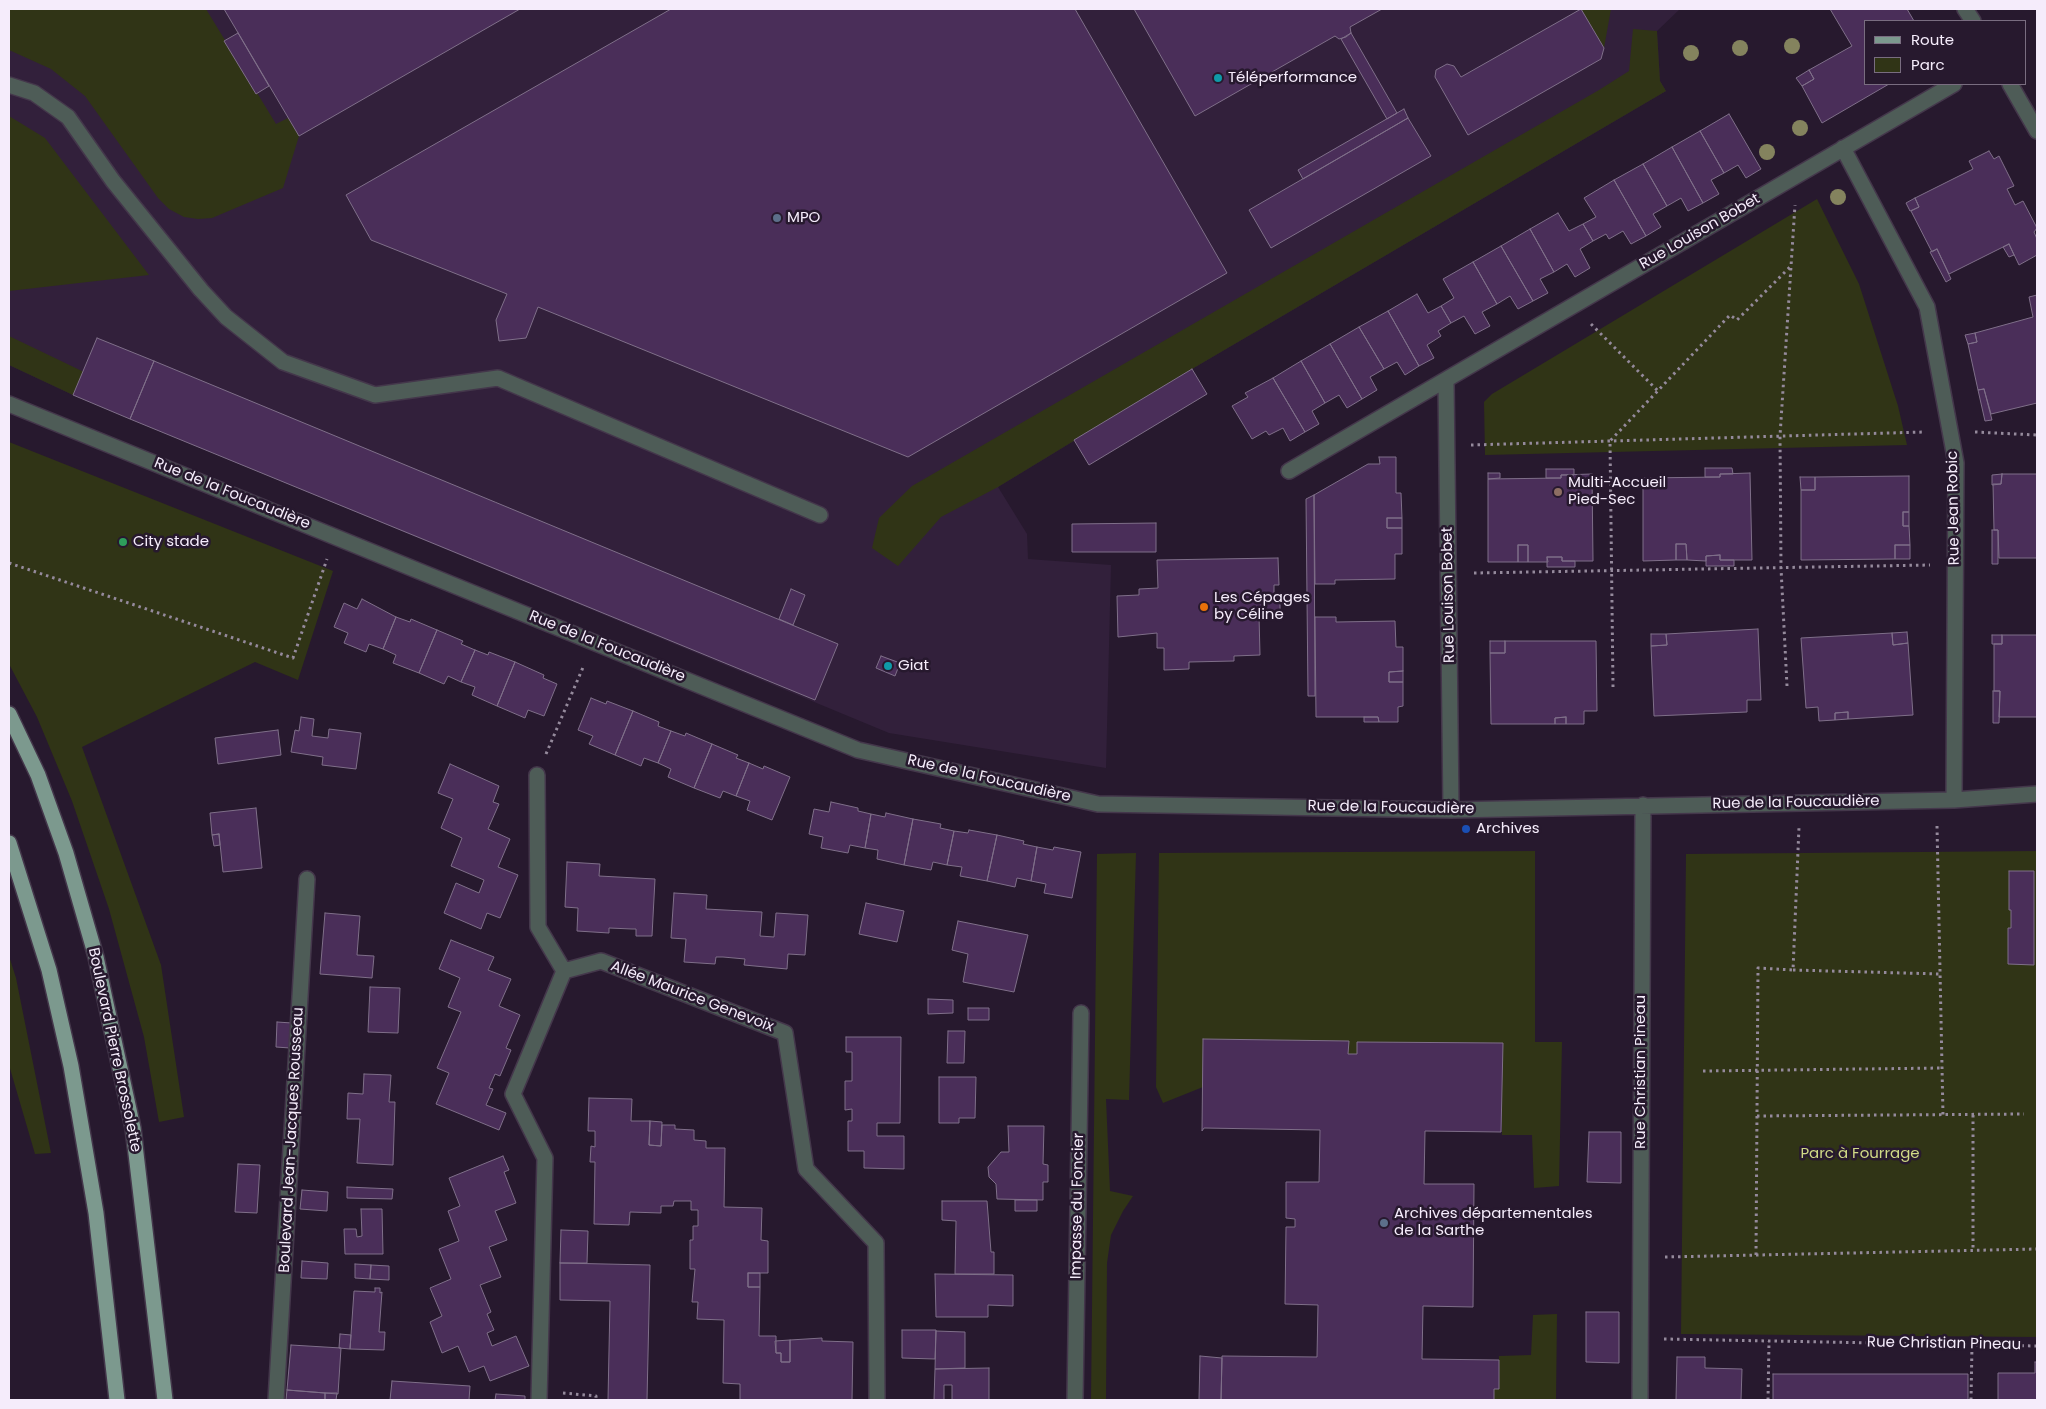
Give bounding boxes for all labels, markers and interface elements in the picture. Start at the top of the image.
legend [1864,20,2026,85]
text: Route [1911,29,1954,50]
text: Parc [1911,54,1945,75]
place label: Téléperformance [1228,69,1357,87]
marker: Téléperformance [1212,72,1224,84]
street label: Rue Louison Bobet [1637,190,1763,274]
place label: MPO [787,209,820,227]
marker: MPO [771,212,783,224]
street label: Rue Jean Robic [1944,451,1964,565]
street label: Rue de la Foucaudière [151,454,313,534]
place label: Multi-Accueil Pied-Sec [1568,474,1666,509]
marker: Multi-Accueil Pied-Sec [1552,486,1564,498]
street label: Rue Louison Bobet [1439,527,1459,663]
place label: City stade [133,533,209,551]
marker: City stade [117,536,129,548]
place label: Les Cépages by Céline [1214,589,1310,624]
marker: Les Cépages by Céline [1198,601,1210,613]
street label: Rue de la Foucaudière [526,607,688,687]
place label: Giat [898,657,929,675]
marker: Giat [882,660,894,672]
street label: Rue de la Foucaudière [906,751,1072,807]
street label: Rue de la Foucaudière [1712,793,1880,813]
street label: Rue de la Foucaudière [1307,798,1475,818]
place label: Archives [1476,820,1540,838]
marker: Archives [1460,823,1472,835]
street label: Boulevard Pierre Brossolette [84,946,144,1154]
street label: Allée Maurice Genevoix [608,958,776,1036]
street label: Rue Christian Pineau [1632,995,1650,1149]
street label: Boulevard Jean-Jacques Rousseau [276,1007,308,1273]
street label: Impasse du Foncier [1068,1133,1088,1279]
park label: Parc à Fourrage [1800,1145,1920,1163]
place label: Archives départementales de la Sarthe [1394,1205,1592,1240]
marker: Archives départementales de la Sarthe [1378,1217,1390,1229]
street label: Rue Christian Pineau [1867,1334,2021,1354]

